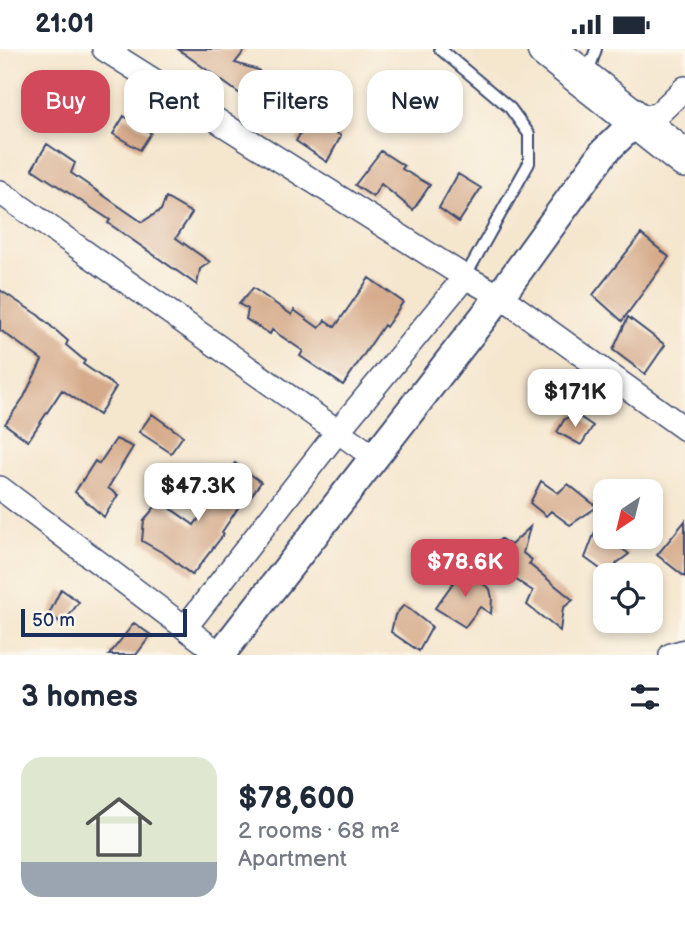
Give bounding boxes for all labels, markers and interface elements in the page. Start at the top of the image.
text: 21:01 [35,9,94,40]
chip: Buy [21,70,110,133]
chip: Rent [124,70,224,133]
chip: Filters [238,70,353,133]
chip: New [367,70,463,133]
pin: $171K [526,369,624,429]
text: $171K [544,378,606,406]
pin: $47.3K [141,463,255,523]
text: $47.3K [160,472,236,500]
north arrow [593,479,663,549]
map controls [593,479,663,633]
pin: $78.6K [408,539,522,599]
text: $78.6K [427,548,503,576]
button: locate [593,563,663,633]
scale bar [21,606,187,638]
text: 50 m [32,609,75,632]
icon: filters [626,678,664,716]
text: 3 homes [21,679,138,715]
text: $78,600 [238,781,355,817]
icon: home [77,785,161,869]
text: 2 rooms · 68 m² [238,817,400,845]
text: Apartment [238,845,347,873]

